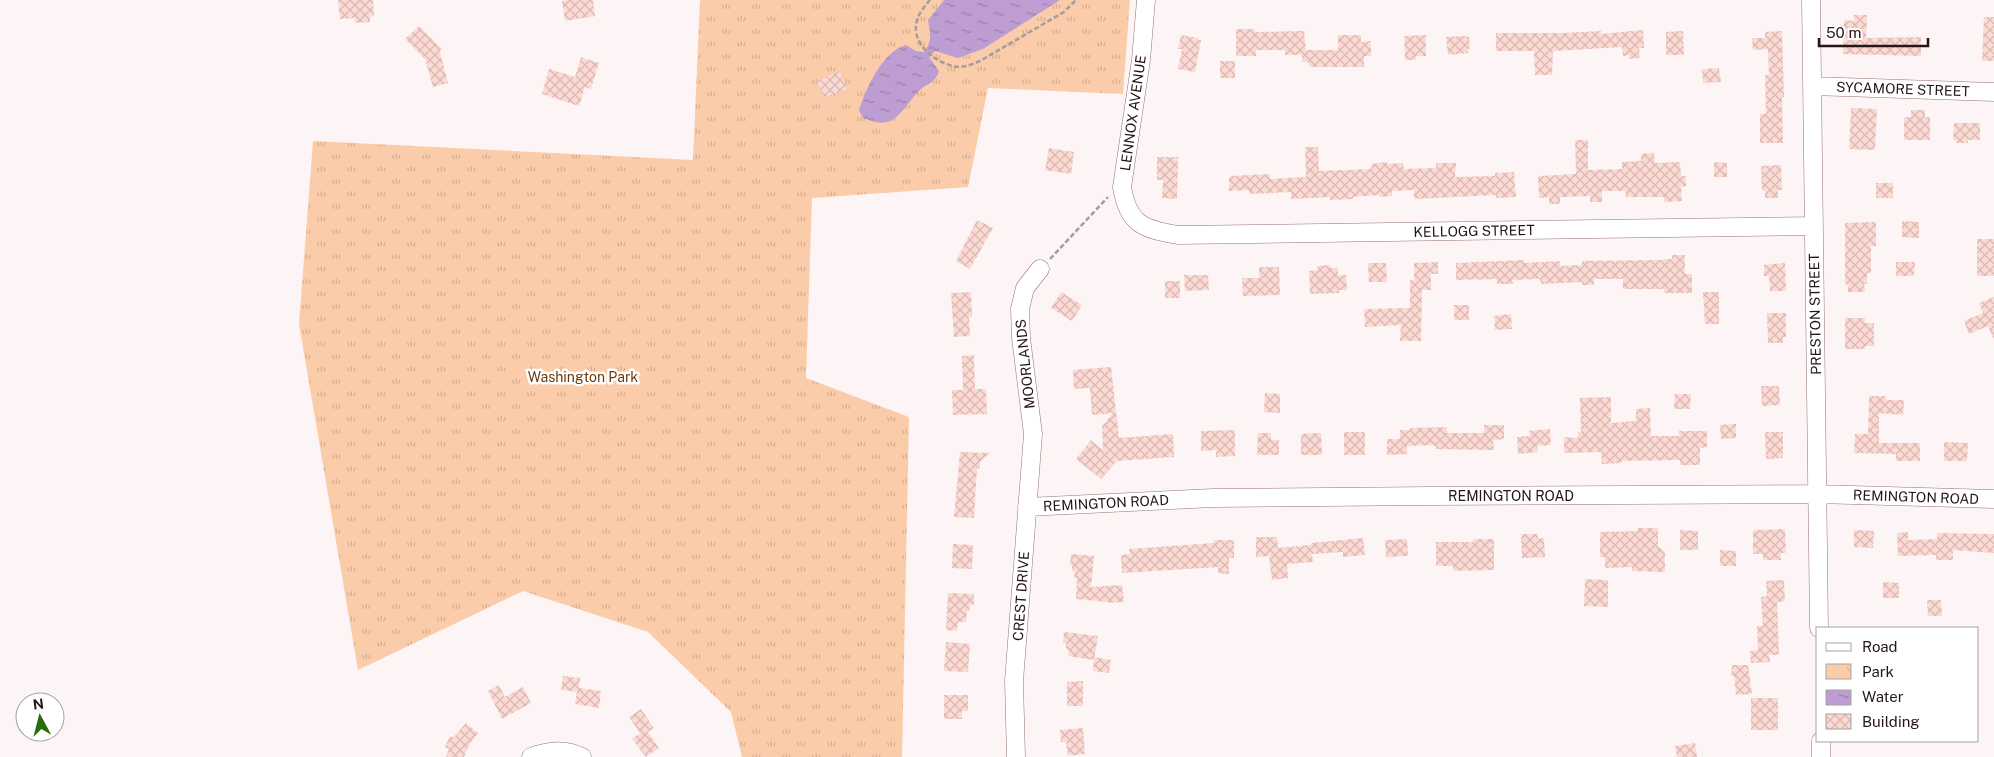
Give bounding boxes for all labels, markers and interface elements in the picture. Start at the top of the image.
scale bar [1819,15,1928,47]
text: 50 m [1826,24,1861,41]
street label: LENNOX AVENUE [1117,54,1149,172]
street label: SYCAMORE STREET [1836,79,1970,99]
street label: KELLOGG STREET [1413,222,1535,240]
street label: PRESTON STREET [1806,253,1824,375]
street label: MOORLANDS [1012,318,1038,410]
park label: Washington Park [528,369,638,385]
street label: REMINGTON ROAD [1853,487,1979,507]
street label: REMINGTON ROAD [1448,488,1574,504]
street label: REMINGTON ROAD [1043,492,1169,514]
street label: CREST DRIVE [1010,551,1032,641]
legend [1816,627,1979,742]
text: Road [1862,638,1898,655]
text: Park [1862,663,1894,680]
text: Water [1862,688,1904,705]
north arrow [15,692,65,742]
text: N [32,695,45,713]
text: Building [1862,713,1920,730]

